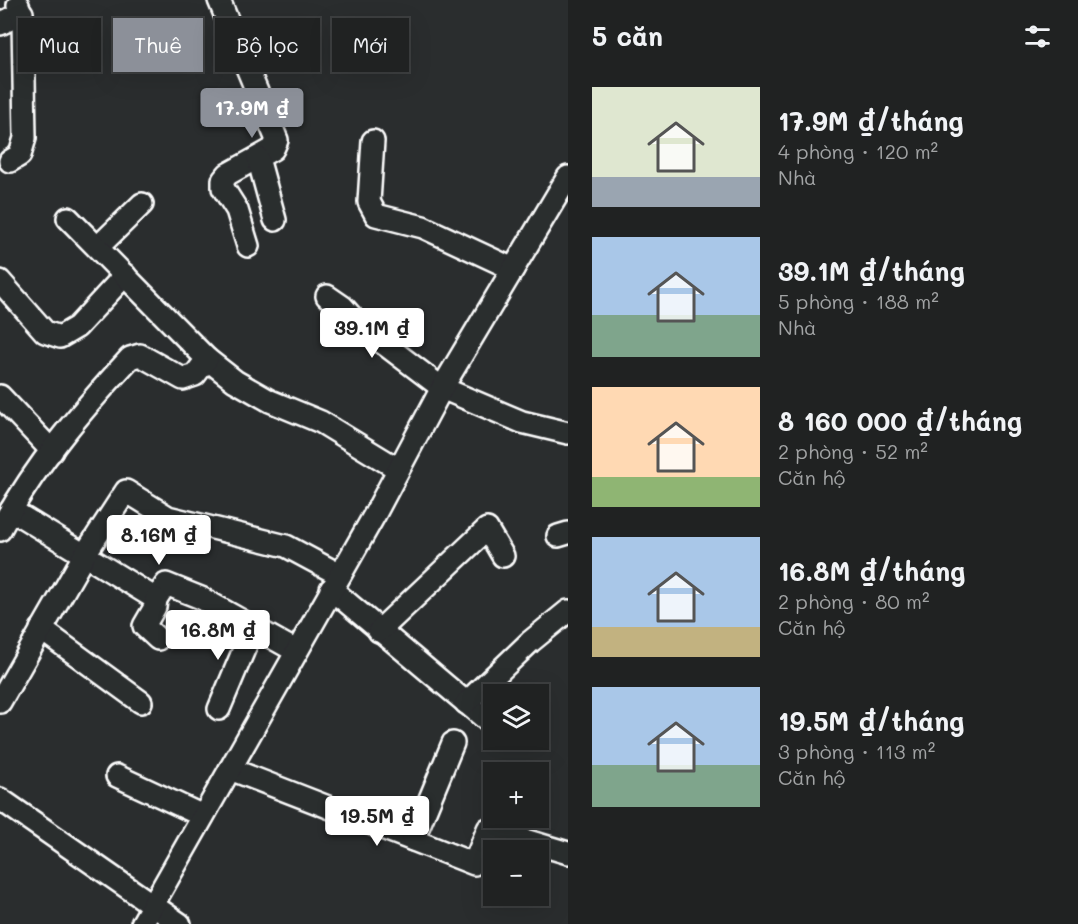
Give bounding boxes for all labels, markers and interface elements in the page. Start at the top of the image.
chip: Mua [18,18,101,72]
chip: Thuê [113,18,203,72]
chip: Bộ lọc [215,18,320,72]
chip: Mới [332,18,409,72]
text: 5 căn [592,19,663,53]
icon: filters [1021,20,1054,53]
pin: 17.9M ₫ [197,88,307,139]
text: 17.9M ₫ [214,94,290,120]
text: 17.9M ₫/tháng [778,104,964,138]
icon: home [640,111,712,183]
text: 4 phòng · 120 m² [778,138,938,164]
text: Nhà [778,164,817,190]
text: 39.1M ₫/tháng [778,254,965,288]
icon: home [640,261,712,333]
text: 5 phòng · 188 m² [778,288,939,314]
pin: 39.1M ₫ [317,308,427,359]
text: 39.1M ₫ [334,314,410,340]
text: Nhà [778,314,817,340]
text: 8 160 000 ₫/tháng [778,404,1022,438]
icon: home [640,411,712,483]
text: 2 phòng · 52 m² [778,438,928,464]
text: Căn hộ [778,464,845,490]
pin: 8.16M ₫ [104,515,214,566]
text: 8.16M ₫ [121,521,197,547]
text: 16.8M ₫/tháng [778,554,966,588]
icon: home [640,561,712,633]
text: 2 phòng · 80 m² [778,588,930,614]
pin: 16.8M ₫ [163,610,273,661]
text: Căn hộ [778,614,845,640]
text: 16.8M ₫ [180,616,256,642]
map controls [483,684,549,906]
button: layers [483,684,549,750]
text: 19.5M ₫/tháng [778,704,965,738]
icon: home [640,711,712,783]
text: 3 phòng · 113 m² [778,738,935,764]
button: + [483,762,549,828]
text: Căn hộ [778,764,845,790]
pin: 19.5M ₫ [322,796,432,847]
text: 19.5M ₫ [339,802,415,828]
button: − [483,840,549,906]

